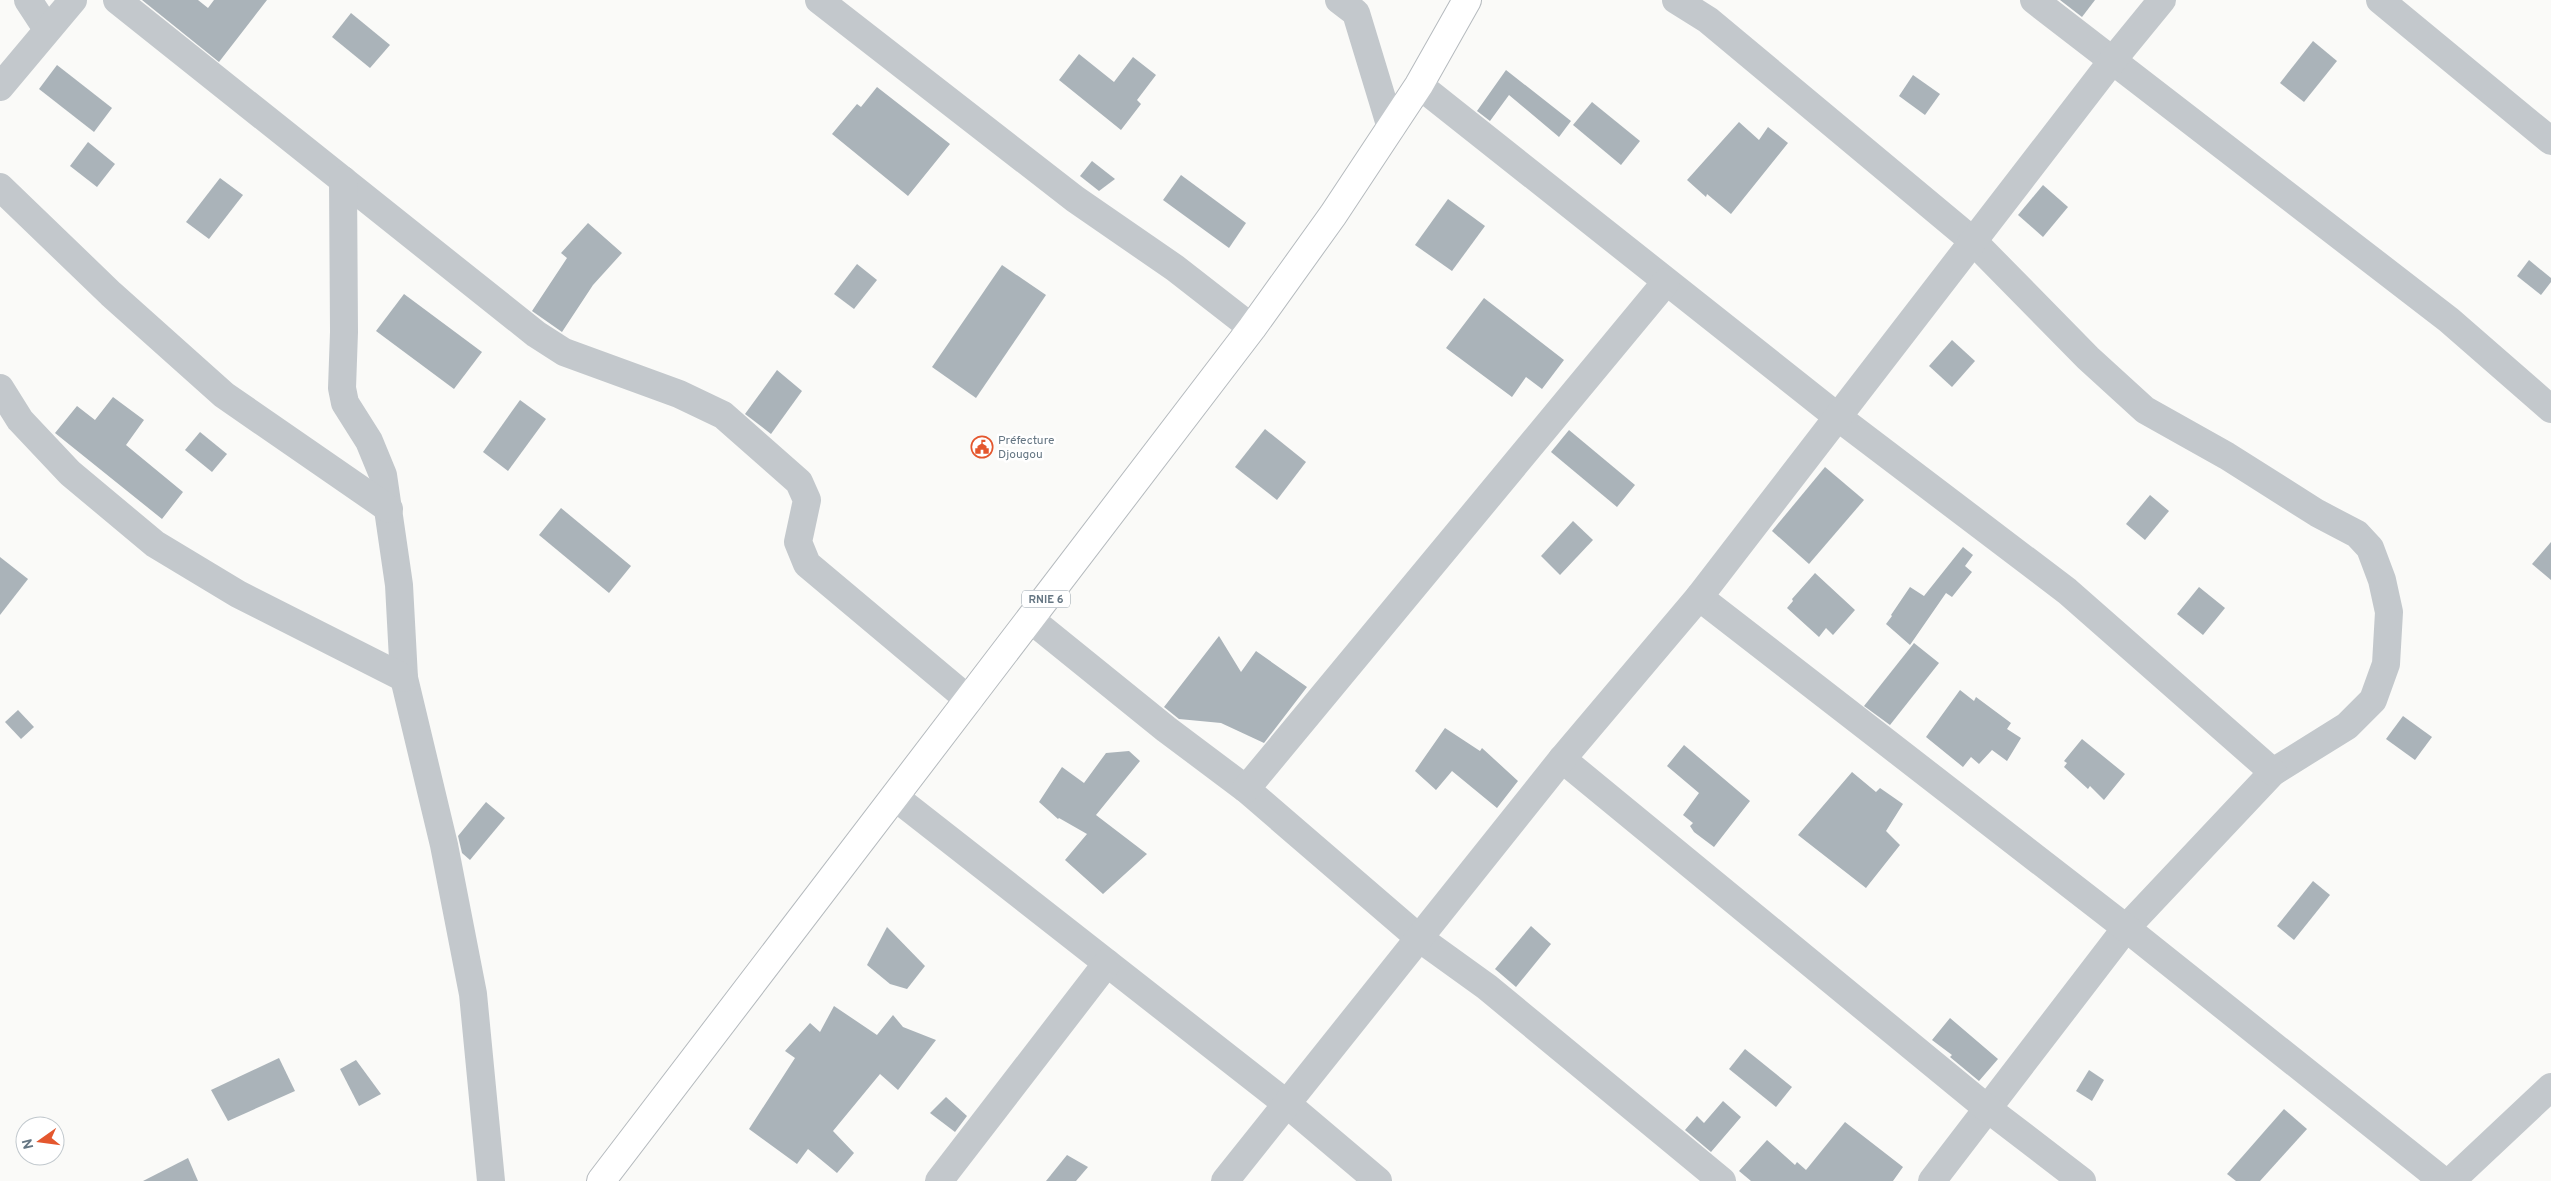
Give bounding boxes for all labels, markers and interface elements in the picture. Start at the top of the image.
place label: Préfecture Djougou [998,433,1055,463]
public building icon: Préfecture Djougou [970,435,994,459]
road number: RNIE 6 [1022,590,1070,608]
north arrow [15,1116,65,1166]
text: N [19,1137,38,1151]

